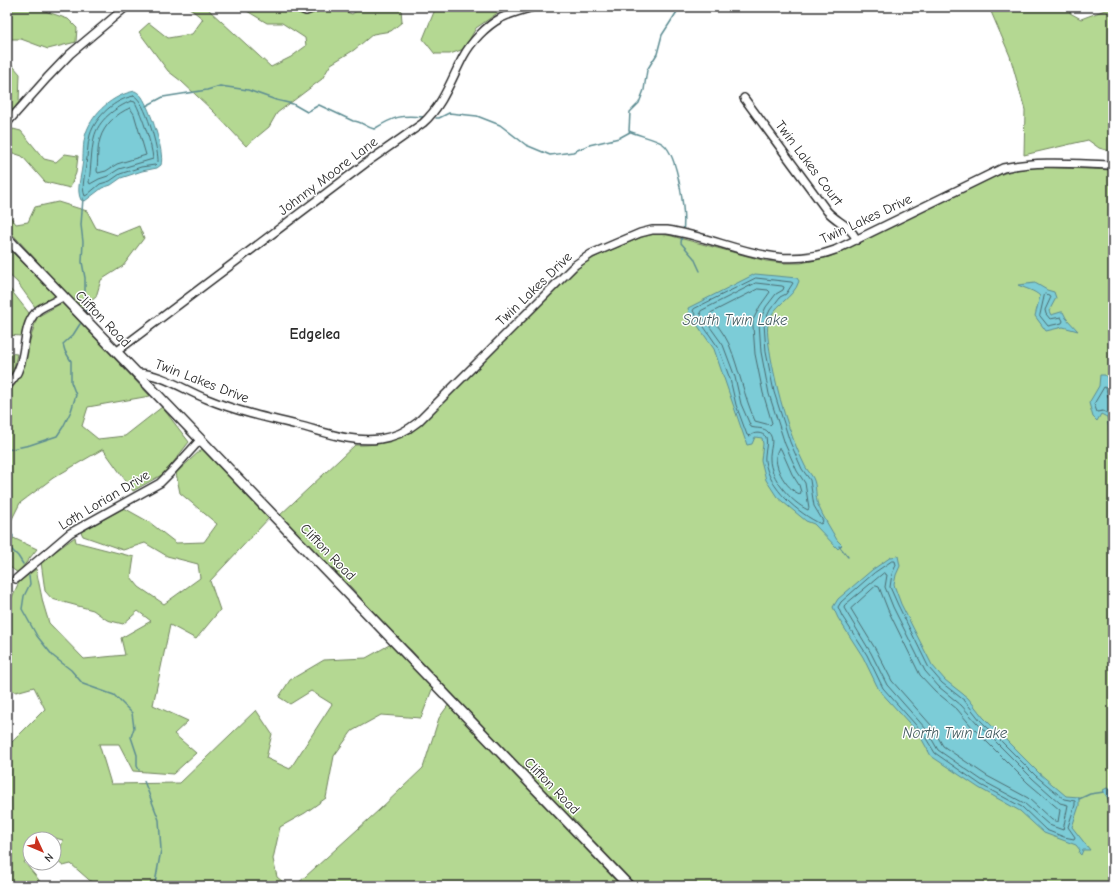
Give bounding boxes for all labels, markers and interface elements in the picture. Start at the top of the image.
street label: Twin Lakes Court [772,117,847,210]
street label: Johnny Moore Lane [275,133,381,219]
street label: Twin Lakes Drive [817,190,915,248]
street label: Twin Lakes Drive [492,248,576,330]
street label: Clifton Road [72,287,134,351]
water label: South Twin Lake [682,311,788,329]
district label: Edgelea [290,325,340,343]
street label: Twin Lakes Drive [153,355,251,407]
street label: Loth Lorian Drive [56,466,152,534]
street label: Clifton Road [297,520,359,584]
water label: North Twin Lake [903,724,1008,742]
street label: Clifton Road [521,754,583,818]
north arrow [22,831,62,871]
text: N [42,850,56,865]

